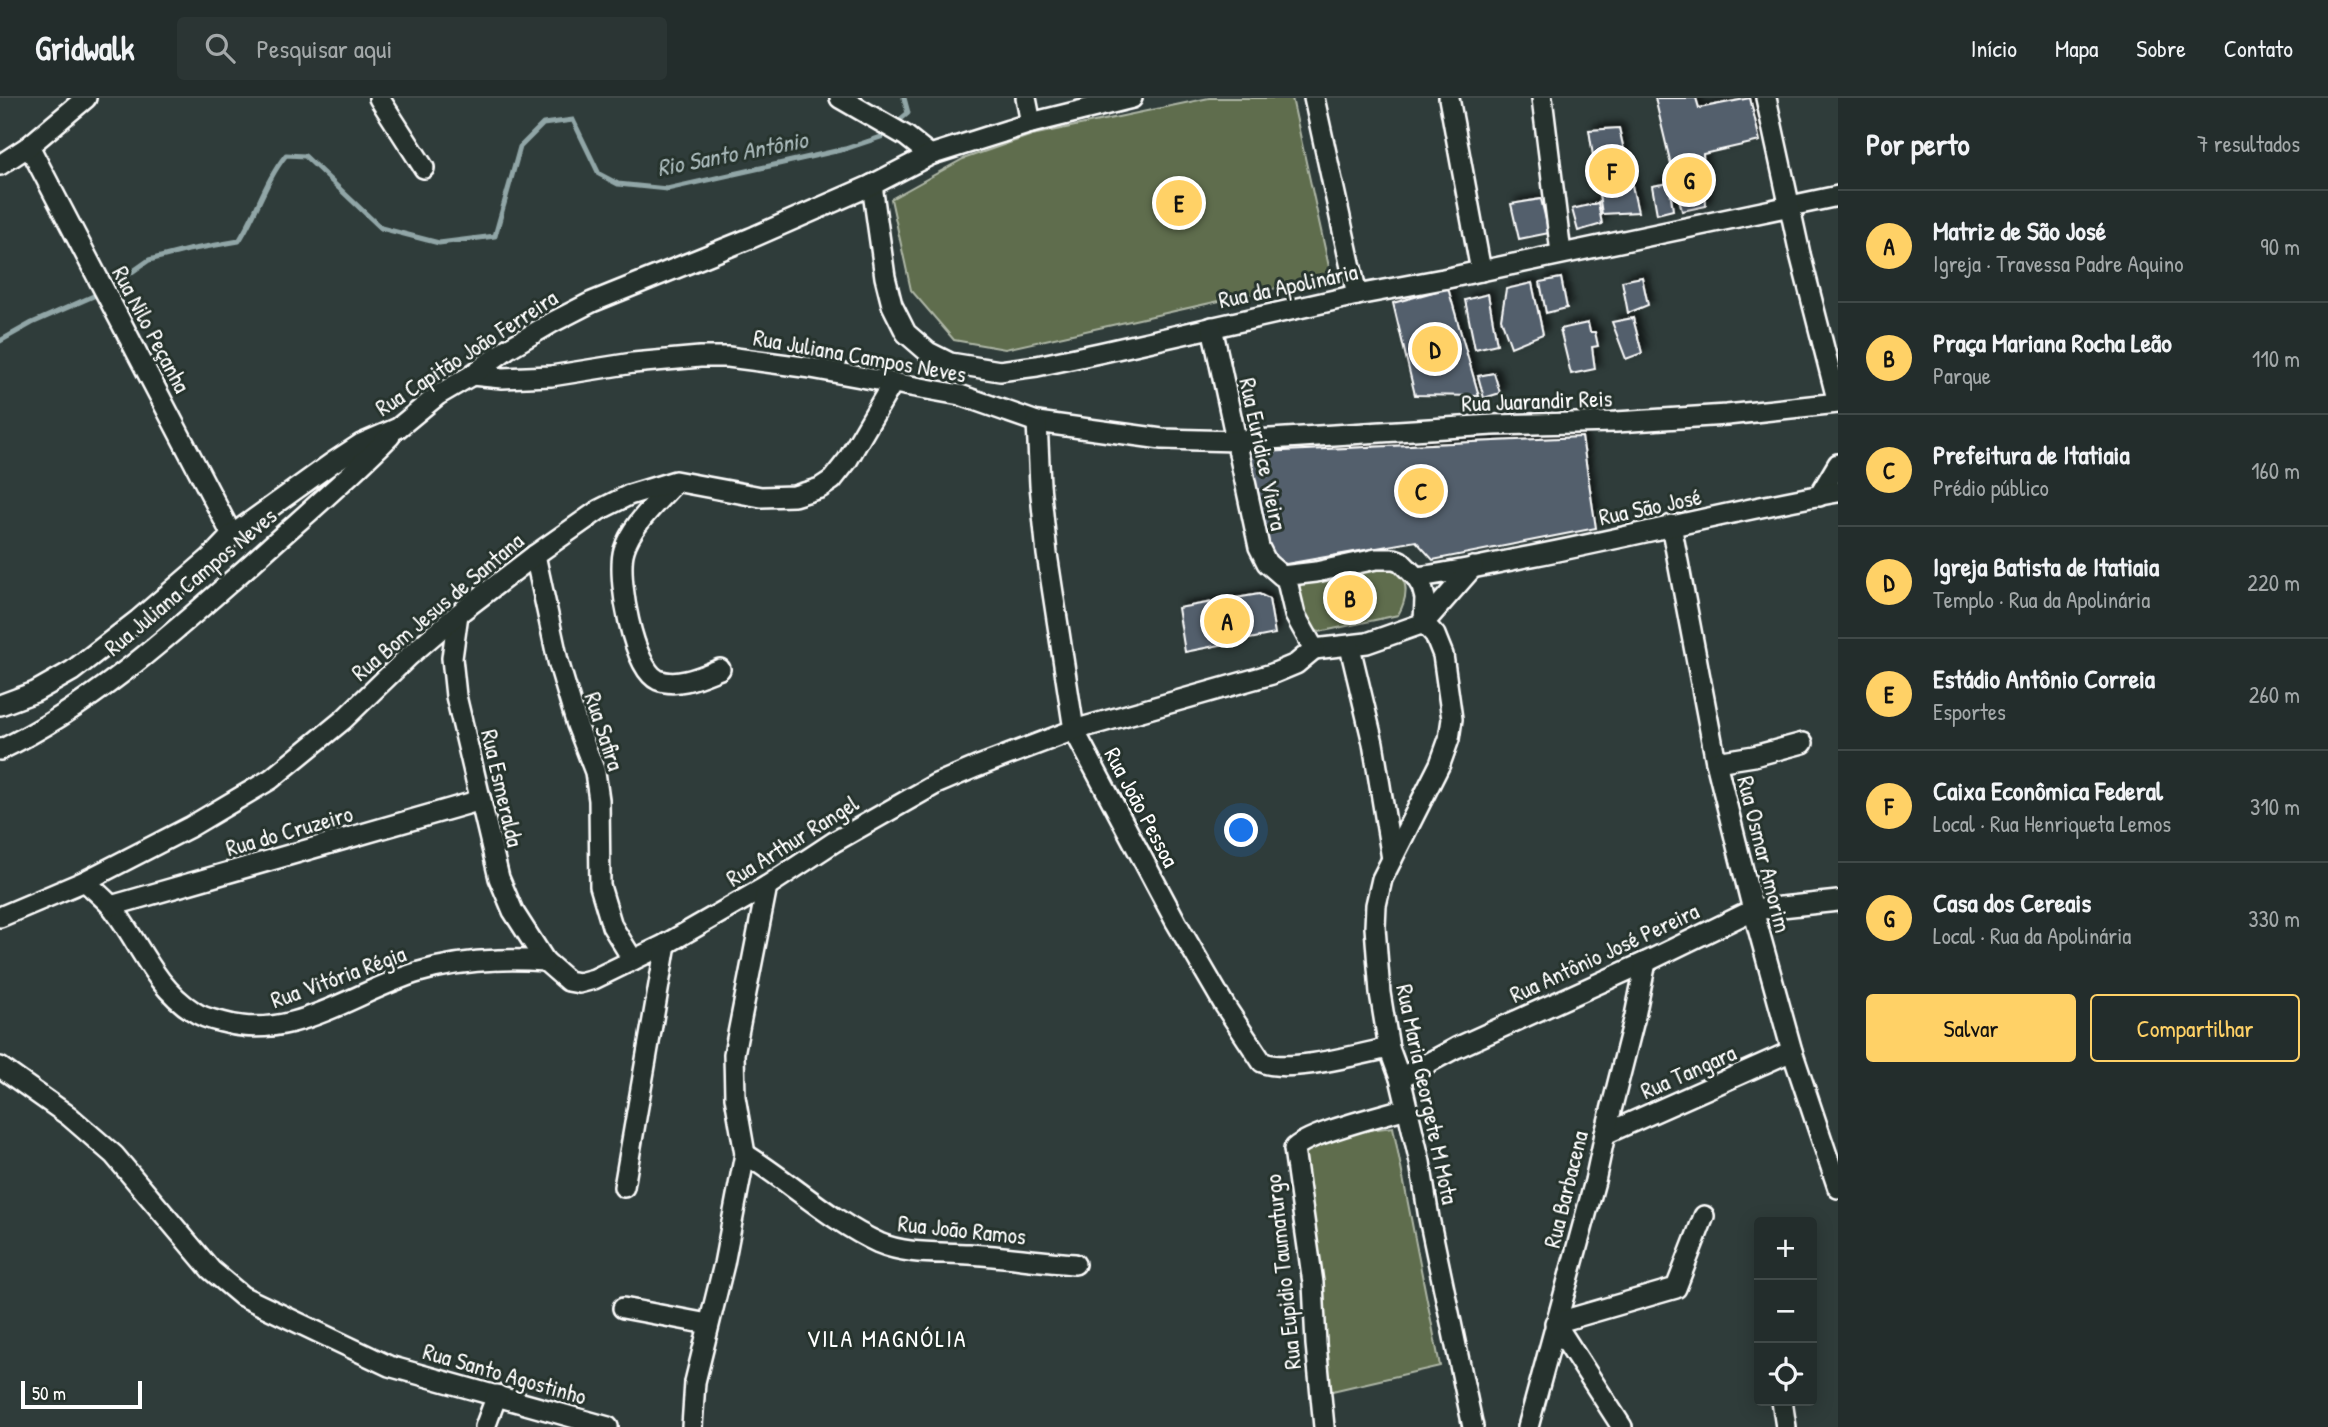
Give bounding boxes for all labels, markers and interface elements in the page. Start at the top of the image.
search box [177,17,667,80]
text: Gridwalk [35,26,135,70]
icon: search [201,29,239,67]
text: Pesquisar aqui [257,31,392,66]
text: Início [1971,32,2017,64]
text: Mapa [2055,32,2098,64]
text: Sobre [2136,32,2186,64]
text: Contato [2224,32,2293,64]
water label: Rio Santo Antônio [654,122,812,183]
text: Por perto [1866,124,1970,164]
text: 7 resultados [2197,128,2300,159]
pin: F [1589,145,1635,197]
pin: G [1666,154,1712,206]
pin: E [1156,177,1202,229]
text: Matriz de São José [1933,213,2106,248]
text: A [1883,231,1895,262]
text: 90 m [2260,231,2300,262]
text: Igreja · Travessa Padre Aquino [1933,248,2184,279]
street label: Rua da Apolinária [1216,255,1360,315]
street label: Rua Nilo Peçanha [106,260,198,398]
street label: Rua Capitão João Ferreira [369,282,563,422]
street label: Rua Juliana Campos Neves [751,321,969,389]
pin: D [1412,323,1458,375]
text: Praça Mariana Rocha Leão [1933,325,2172,360]
text: B [1883,343,1895,374]
text: 110 m [2252,343,2300,374]
text: Parque [1933,360,1991,391]
street label: Rua Euridice Vieira [1233,375,1295,533]
street label: Rua Juarandir Reis [1461,382,1613,418]
text: Prefeitura de Itatiaia [1933,437,2130,472]
text: C [1883,455,1895,486]
text: 160 m [2251,455,2300,486]
pin: C [1398,465,1444,517]
text: Prédio público [1933,472,2049,503]
street label: Rua São José [1596,480,1704,532]
street label: Rua Juliana Campos Neves [97,500,283,662]
street label: Rua Bom Jesus de Santana [345,525,529,687]
text: Igreja Batista de Itatiaia [1933,549,2159,584]
text: D [1884,567,1894,598]
text: 220 m [2247,567,2300,598]
pin: B [1327,572,1373,624]
text: Templo · Rua da Apolinária [1933,584,2150,615]
pin: A [1204,595,1250,647]
text: Estádio Antônio Correia [1933,661,2155,696]
text: E [1884,679,1894,710]
text: 260 m [2249,679,2300,710]
street label: Rua Safira [578,688,632,774]
text: Esportes [1933,696,2006,727]
street label: Rua Esmeralda [474,726,532,850]
street label: Rua João Pessoa [1097,742,1187,872]
street label: Rua Osmar Amorim [1731,773,1799,935]
text: Caixa Econômica Federal [1933,773,2163,808]
street label: Rua Arthur Rangel [720,787,865,893]
text: F [1885,791,1893,822]
text: 310 m [2250,791,2300,822]
street label: Rua do Cruzeiro [222,797,356,863]
text: Local · Rua Henriqueta Lemos [1933,808,2171,839]
your location [1224,813,1258,847]
text: Casa dos Cereais [1933,885,2091,920]
street label: Rua Antônio José Pereira [1504,895,1704,1009]
text: G [1883,903,1895,934]
text: 330 m [2248,903,2300,934]
text: Local · Rua da Apolinária [1933,920,2131,951]
street label: Rua Vitória Régia [266,937,410,1015]
street label: Rua Maria Georgete M Mota [1390,981,1466,1207]
button: Salvar [1866,994,2076,1062]
button: Compartilhar [2090,994,2300,1062]
street label: Rua Tangara [1635,1036,1741,1106]
street label: Rua Barbacena [1536,1127,1594,1251]
street label: Rua Eupidio Taumaturgo [1256,1173,1308,1371]
street label: Rua João Ramos [896,1207,1028,1251]
map controls [1754,1217,1817,1406]
button: + [1754,1217,1817,1280]
button: − [1754,1280,1817,1343]
district label: VILA MAGNÓLIA [806,1322,968,1354]
street label: Rua Santo Agostinho [420,1335,590,1411]
button: locate [1754,1343,1817,1406]
scale bar [21,1378,142,1410]
text: 50 m [32,1380,66,1406]

